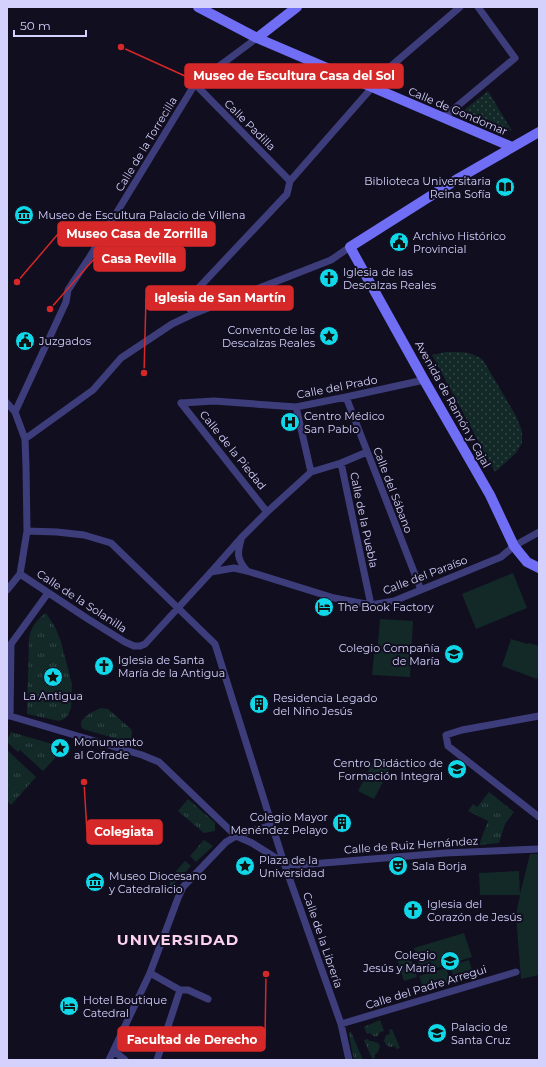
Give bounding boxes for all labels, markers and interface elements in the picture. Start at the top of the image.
scale bar [14,12,86,38]
text: 50 m [20,18,51,33]
callout: Museo de Escultura Casa del Sol [185,64,403,88]
text: Museo de Escultura Casa del Sol [193,68,395,83]
street label: Calle de Gondomar [406,84,510,138]
street label: Calle de la Torrecilla [112,94,180,194]
street label: Calle Padilla [221,96,279,154]
place label: Biblioteca Universitaria Reina Sofía [364,174,491,201]
library icon: Biblioteca Universitaria Reina Sofía [494,176,516,198]
museum icon: Museo de Escultura Palacio de Villena [13,204,35,226]
place label: Museo de Escultura Palacio de Villena [38,208,245,222]
callout: Museo Casa de Zorrilla [58,222,215,246]
text: Museo Casa de Zorrilla [66,226,208,241]
place label: Archivo Histórico Provincial [413,229,506,256]
public building icon: Archivo Histórico Provincial [388,231,410,253]
callout: Casa Revilla [94,247,185,271]
text: Casa Revilla [102,251,176,266]
place label: Iglesia de las Descalzas Reales [343,265,437,292]
church icon: Iglesia de las Descalzas Reales [318,267,340,289]
callout: Iglesia de San Martín [146,286,293,310]
text: Iglesia de San Martín [154,290,286,305]
place label: Convento de las Descalzas Reales [222,323,316,350]
place icon: Convento de las Descalzas Reales [318,325,340,347]
public building icon: Juzgados [14,330,36,352]
place label: Juzgados [38,334,92,348]
street label: Avenida de Ramón y Cajal [412,338,494,470]
street label: Calle del Prado [295,372,379,402]
street label: Calle de la Piedad [197,408,269,492]
place label: Centro Médico San Pablo [304,409,385,436]
hospital icon: Centro Médico San Pablo [279,411,301,433]
street label: Calle del Sábano [370,445,416,535]
street label: Calle de la Puebla [347,471,381,569]
street label: Calle del Paraíso [381,552,469,598]
street label: Calle de la Solanilla [34,567,130,635]
hotel icon: The Book Factory [313,596,335,618]
place label: The Book Factory [338,600,434,614]
place label: Colegio Compañía de María [339,641,440,668]
school or university icon: Colegio Compañía de María [443,643,465,665]
place label: Iglesia de Santa María de la Antigua [118,653,225,680]
church icon: Iglesia de Santa María de la Antigua [93,655,115,677]
place icon: La Antigua [42,666,64,688]
place label: La Antigua [23,689,83,703]
place label: Residencia Legado del Niño Jesús [273,691,377,718]
building icon: Residencia Legado del Niño Jesús [248,693,270,715]
place label: Monumento al Cofrade [74,735,143,762]
place icon: Monumento al Cofrade [49,737,71,759]
place label: Centro Didáctico de Formación Integral [333,756,443,783]
school or university icon: Centro Didáctico de Formación Integral [446,758,468,780]
place label: Colegio Mayor Menéndez Pelayo [230,810,328,837]
building icon: Colegio Mayor Menéndez Pelayo [331,812,353,834]
callout: Colegiata [87,820,162,844]
text: Colegiata [94,824,154,839]
street label: Calle de Ruiz Hernández [343,833,479,857]
place label: Plaza de la Universidad [259,853,325,880]
place icon: Plaza de la Universidad [234,855,256,877]
theatre icon: Sala Borja [387,855,409,877]
place label: Sala Borja [412,859,467,873]
place label: Museo Diocesano y Catedralicio [108,869,207,896]
museum icon: Museo Diocesano y Catedralicio [84,871,106,893]
street label: Calle de la Librería [300,890,346,990]
place label: Iglesia del Corazón de Jesús [427,897,523,924]
church icon: Iglesia del Corazón de Jesús [402,899,424,921]
district label: UNIVERSIDAD [117,930,239,949]
place label: Colegio Jesús y María [362,948,436,975]
school or university icon: Colegio Jesús y María [439,950,461,972]
street label: Calle del Padre Arregui [364,962,488,1012]
place label: Hotel Boutique Catedral [83,993,167,1020]
hotel icon: Hotel Boutique Catedral [58,995,80,1017]
place label: Palacio de Santa Cruz [451,1020,511,1047]
school or university icon: Palacio de Santa Cruz [426,1022,448,1044]
callout: Facultad de Derecho [118,1027,265,1051]
text: Facultad de Derecho [127,1032,257,1047]

